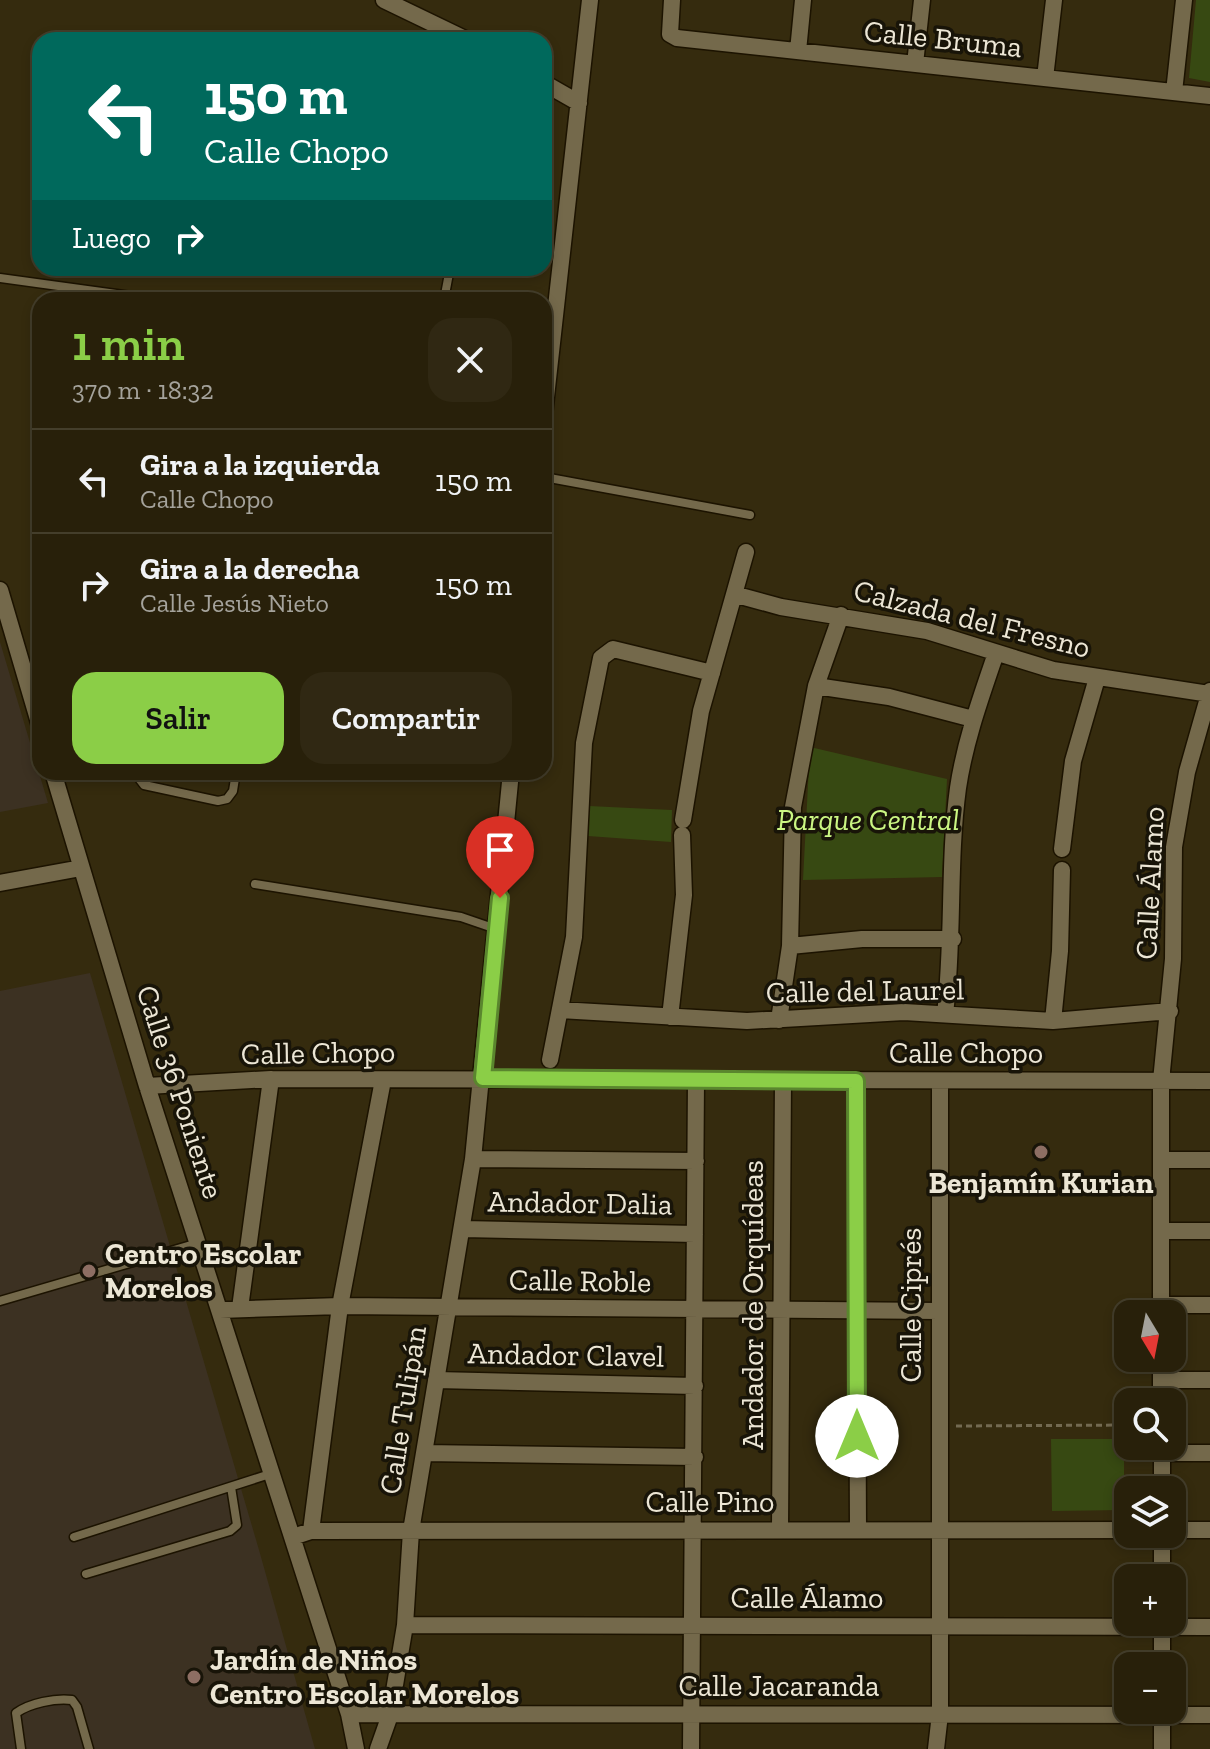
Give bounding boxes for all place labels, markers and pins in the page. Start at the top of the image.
pin [466,816,534,898]
marker: Benjamín Kurian [1032,1143,1050,1161]
place label: Benjamín Kurian [928,1165,1154,1201]
place label: Centro Escolar Morelos [105,1236,301,1306]
marker: Centro Escolar Morelos [80,1262,98,1280]
place label: Jardín de Niños Centro Escolar Morelos [210,1642,520,1712]
marker: Jardín de Niños Centro Escolar Morelos [185,1668,203,1686]

